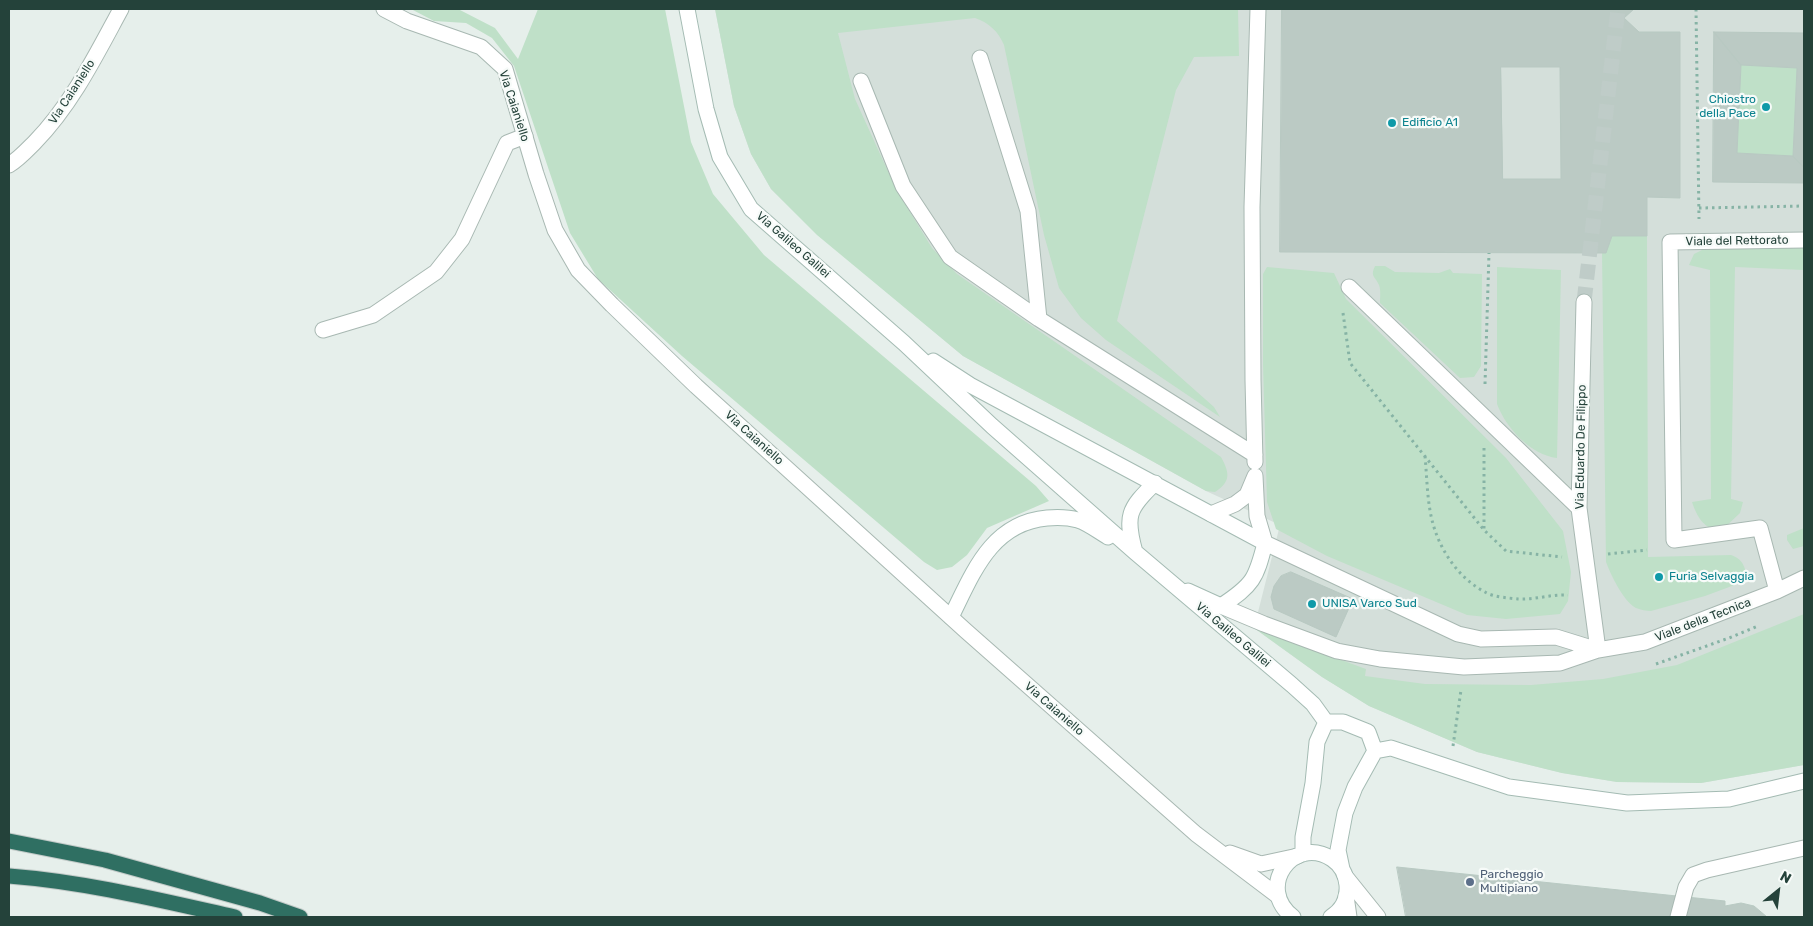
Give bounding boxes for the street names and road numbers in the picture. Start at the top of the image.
street label: Via Caianiello [46,57,98,127]
street label: Via Caianiello [496,69,532,143]
street label: Via Galileo Galilei [753,209,833,281]
street label: Viale del Rettorato [1685,233,1789,249]
street label: Via Eduardo De Filippo [1573,385,1589,509]
street label: Via Caianiello [722,408,786,468]
street label: Viale della Tecnica [1653,595,1753,645]
street label: Via Galileo Galilei [1193,599,1273,671]
street label: Via Caianiello [1021,679,1087,739]

